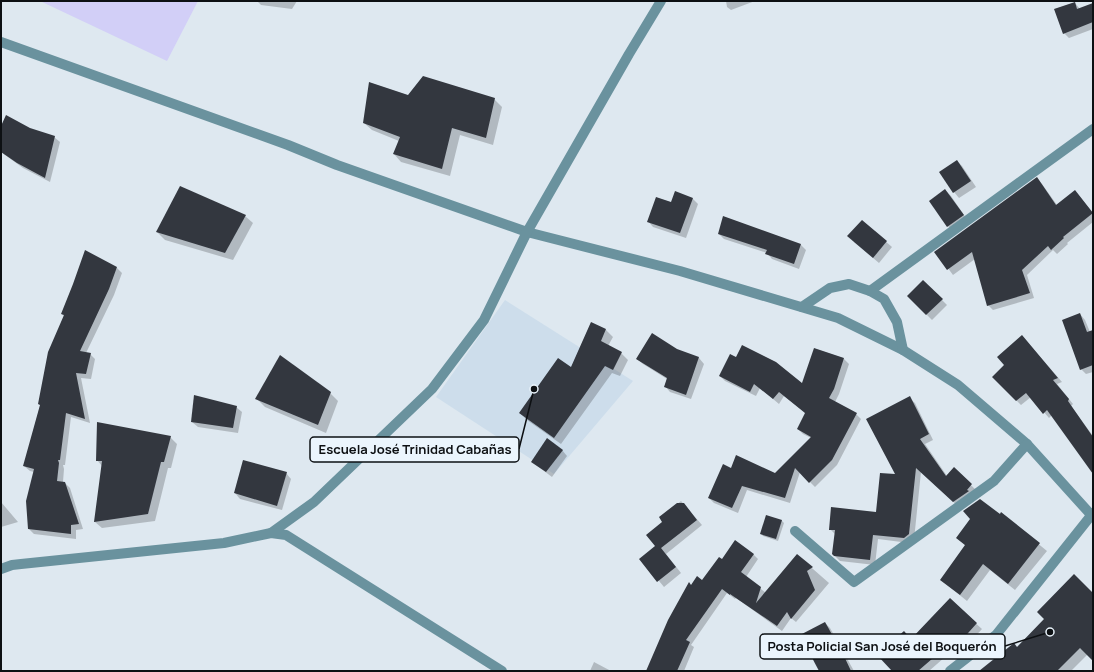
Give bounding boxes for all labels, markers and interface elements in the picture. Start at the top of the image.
callout: Escuela José Trinidad Cabañas [310,437,519,462]
text: Escuela José Trinidad Cabañas [319,440,511,458]
callout: Posta Policial San José del Boquerón [760,634,1005,659]
text: Posta Policial San José del Boquerón [767,637,997,655]

